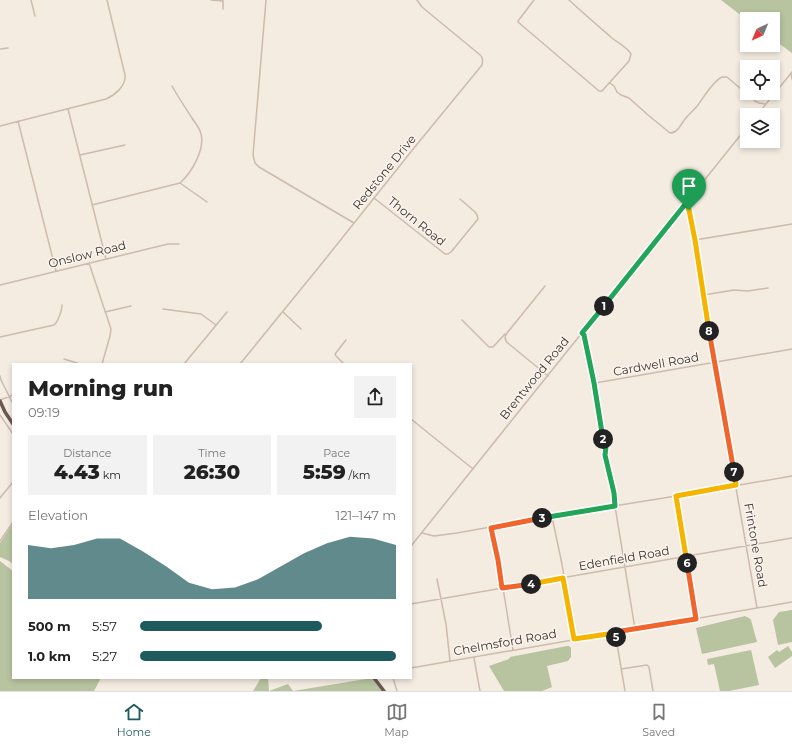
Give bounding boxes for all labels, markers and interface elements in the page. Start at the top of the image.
north arrow [740,12,780,52]
map controls [740,12,780,148]
button: locate [740,60,780,100]
button: layers [740,108,780,148]
street label: Redstone Drive [349,132,419,212]
pin [672,169,706,210]
icon: arrive [678,175,700,197]
street label: Thorn Road [385,193,449,249]
street label: Onslow Road [47,237,127,271]
pin: 1 [594,296,614,316]
text: 1 [602,299,606,313]
pin: 8 [699,321,719,341]
text: 8 [705,324,713,338]
street label: Brentwood Road [496,334,572,422]
street label: Cardwell Road [612,349,700,379]
text: Morning run [28,375,173,402]
button: share [354,376,396,418]
text: 09:19 [28,404,60,420]
pin: 2 [593,429,613,449]
text: 2 [600,432,606,446]
text: Distance [63,446,111,460]
text: Time [198,446,226,460]
text: Pace [323,446,350,460]
text: 4.43 [54,460,100,484]
text: 26:30 [184,460,240,484]
text: 5:59 [303,460,346,484]
pin: 7 [724,462,744,482]
text: 7 [731,465,737,479]
text: km [100,468,121,482]
text: /km [346,468,371,482]
street label: Frintone Road [741,502,771,588]
text: Elevation [28,507,88,523]
text: 121–147 m [335,507,396,523]
pin: 3 [532,508,552,528]
text: 3 [539,511,545,525]
street label: Edenfield Road [577,543,671,573]
pin: 6 [677,553,697,573]
text: 6 [683,556,691,570]
pin: 4 [521,574,541,594]
text: 4 [527,577,535,591]
text: 500 m [28,618,71,634]
text: 5:57 [92,618,117,634]
street label: Chelmsford Road [452,626,558,658]
pin: 5 [606,627,626,647]
text: 5 [613,630,619,644]
text: 1.0 km [28,648,71,664]
text: 5:27 [92,648,117,664]
tab: Home [117,701,151,739]
tab: Map [384,701,409,739]
tab: Saved [642,701,675,739]

